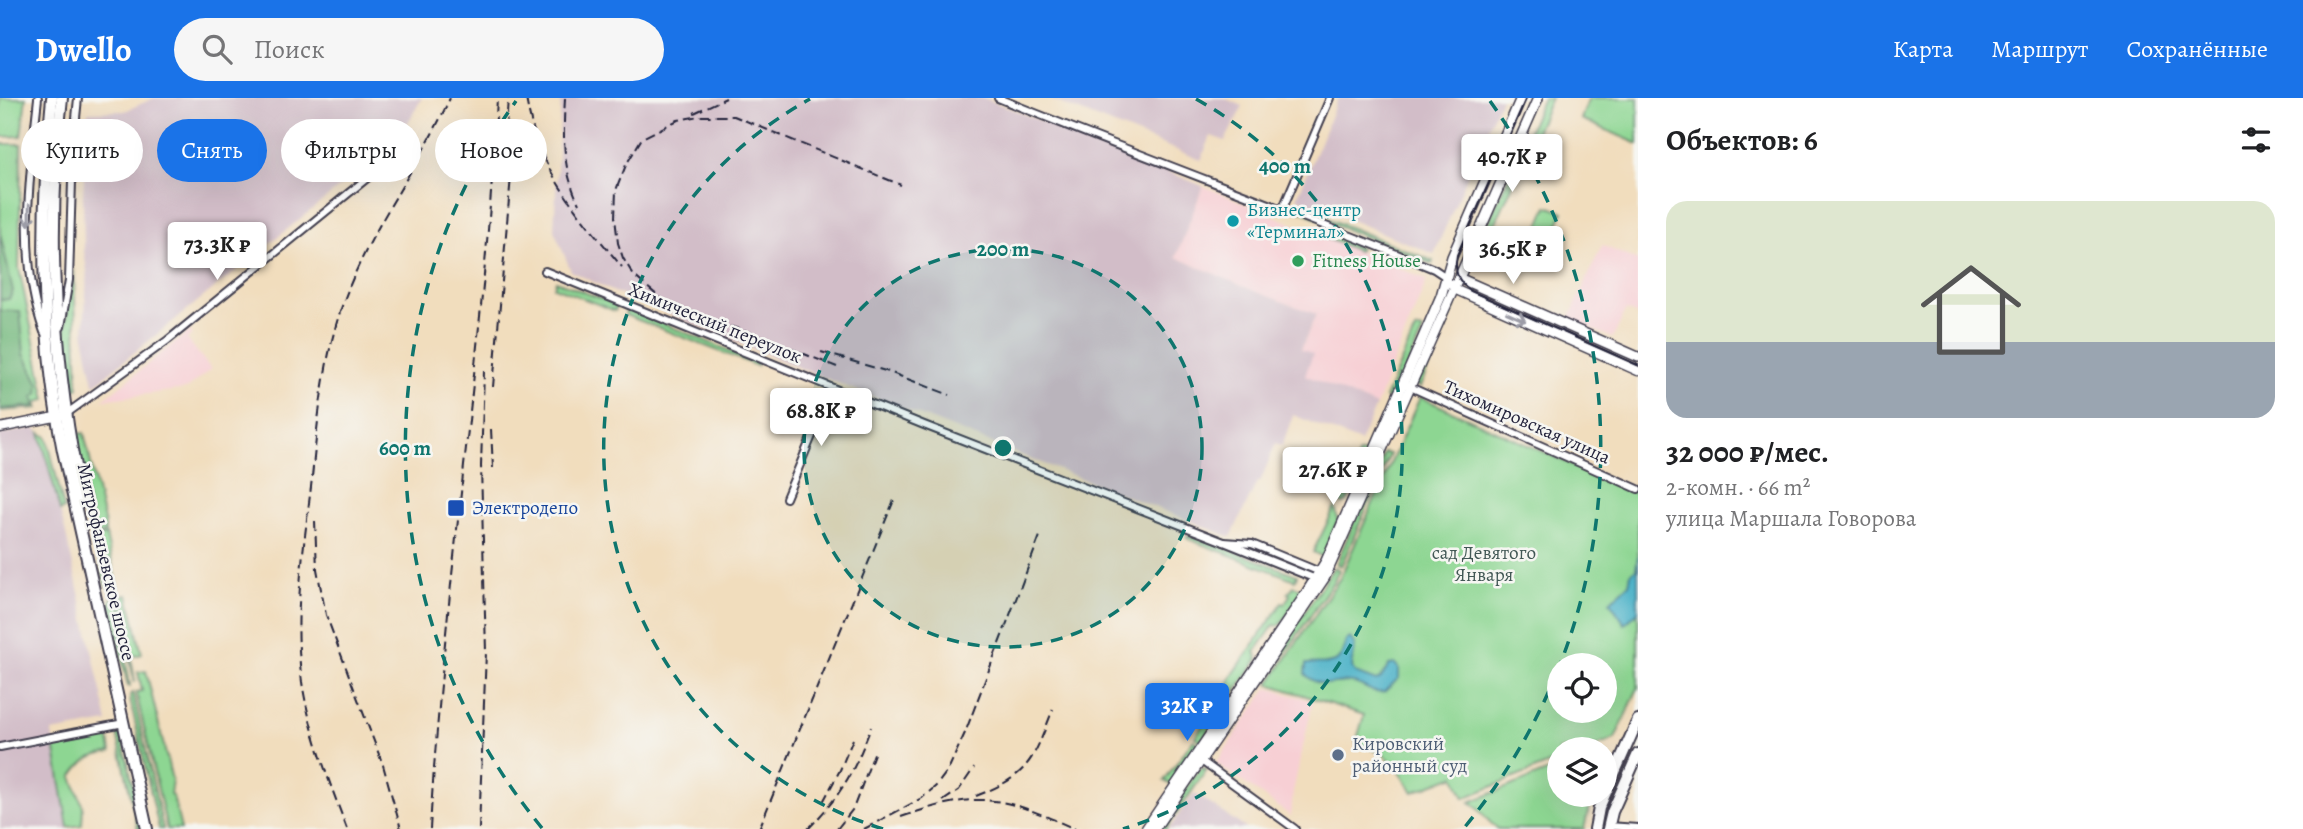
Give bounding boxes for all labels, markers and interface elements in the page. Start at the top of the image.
search box [174,18,664,81]
text: Dwello [35,27,132,72]
icon: search [198,30,236,68]
text: Поиск [254,32,325,67]
text: Карта [1893,33,1953,65]
text: Маршрут [1991,33,2089,65]
text: Сохранённые [2127,33,2268,65]
chip: Купить [21,119,143,182]
chip: Снять [157,119,267,182]
chip: Фильтры [281,119,421,182]
chip: Новое [435,119,547,182]
text: Объектов: 6 [1666,120,1818,160]
icon: filters [2237,121,2275,159]
pin: 40.7K ₽ [1447,134,1577,194]
text: 40.7K ₽ [1477,141,1547,172]
text: 400 m [1259,152,1312,180]
place label: Бизнес-центр «Терминал» [1247,197,1361,245]
one-way arrow [23,203,36,226]
marker: Бизнес-центр «Терминал» [1225,213,1241,229]
pin: 73.3K ₽ [152,222,282,282]
pin: 36.5K ₽ [1448,226,1578,286]
text: 73.3K ₽ [184,229,250,260]
text: 36.5K ₽ [1479,233,1547,264]
text: 200 m [977,235,1030,263]
icon: home [1908,247,2034,373]
place label: Fitness House [1312,248,1421,274]
marker: Fitness House [1290,253,1306,269]
street label: Химический переулок [624,276,806,370]
one-way arrow [1505,311,1526,324]
street label: Тихомировская улица [1440,374,1615,471]
pin: 68.8K ₽ [756,388,886,448]
text: 68.8K ₽ [786,395,856,426]
text: 32 000 ₽/мес. [1666,432,1829,472]
text: 600 m [379,434,431,462]
centre of rings [991,436,1015,460]
pin: 27.6K ₽ [1268,448,1398,507]
text: 27.6K ₽ [1299,454,1367,485]
street label: Митрофаньевское шоссе [71,461,141,663]
text: 2-комн. · 66 m² [1666,472,1810,503]
place label: Электродепо [472,495,578,521]
marker: Электродепо [446,498,466,518]
text: улица Маршала Говорова [1666,503,1916,534]
park label: сад Девятого Января [1432,540,1536,588]
map controls [1547,653,1617,807]
button: locate [1547,653,1617,723]
pin: 32K ₽ [1138,684,1236,743]
text: 32K ₽ [1161,690,1213,721]
place label: Кировский районный суд [1352,731,1467,779]
button: layers [1547,737,1617,807]
marker: Кировский районный суд [1330,747,1346,763]

